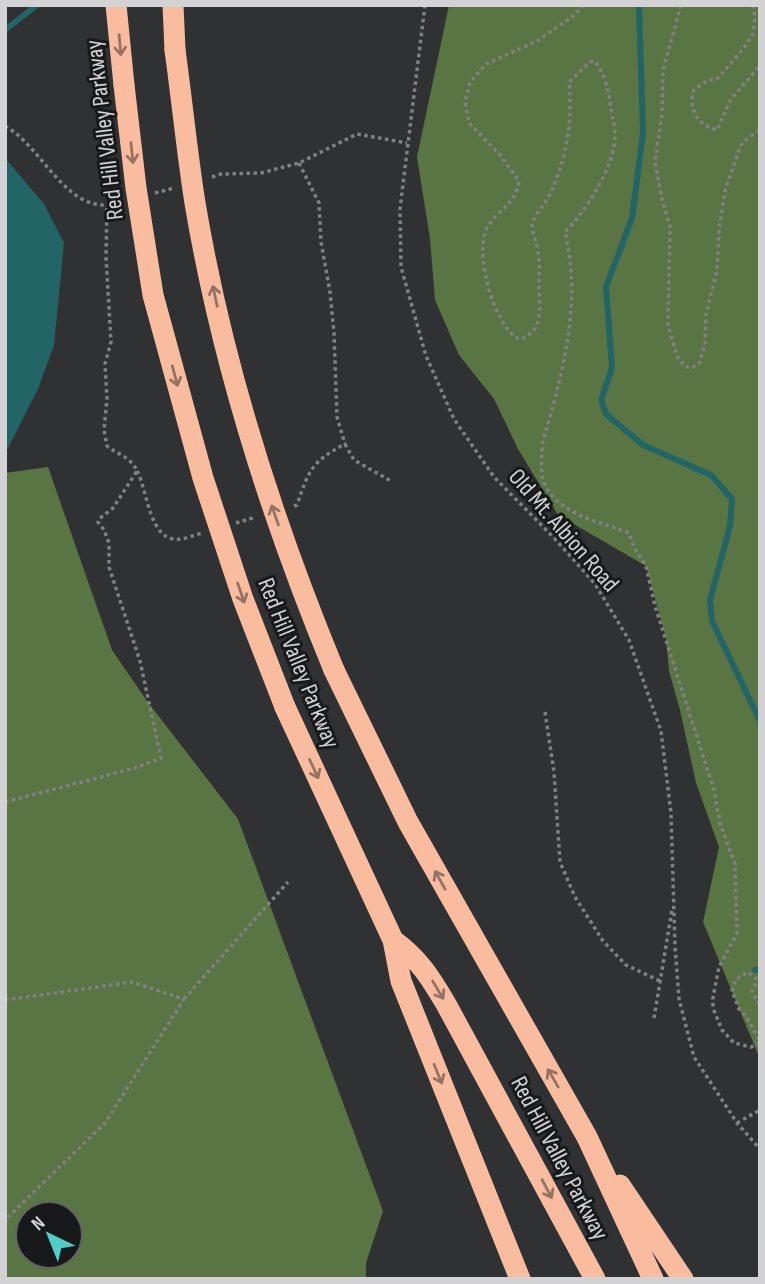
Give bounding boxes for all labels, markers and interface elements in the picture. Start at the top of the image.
one-way arrow [114,33,127,56]
street label: Red Hill Valley Parkway [79,38,130,222]
one-way arrow [125,141,138,164]
one-way arrow [207,285,221,308]
one-way arrow [169,364,182,386]
street label: Old Mt. Albion Road [502,463,625,598]
one-way arrow [268,505,280,527]
street label: Red Hill Valley Parkway [251,574,346,753]
one-way arrow [236,582,248,604]
one-way arrow [308,758,321,780]
one-way arrow [433,870,446,891]
one-way arrow [431,980,445,1000]
one-way arrow [432,1063,445,1084]
one-way arrow [546,1068,560,1088]
street label: Red Hill Valley Parkway [504,1071,615,1245]
one-way arrow [541,1179,555,1199]
north arrow [14,1200,84,1270]
text: N [27,1212,50,1236]

